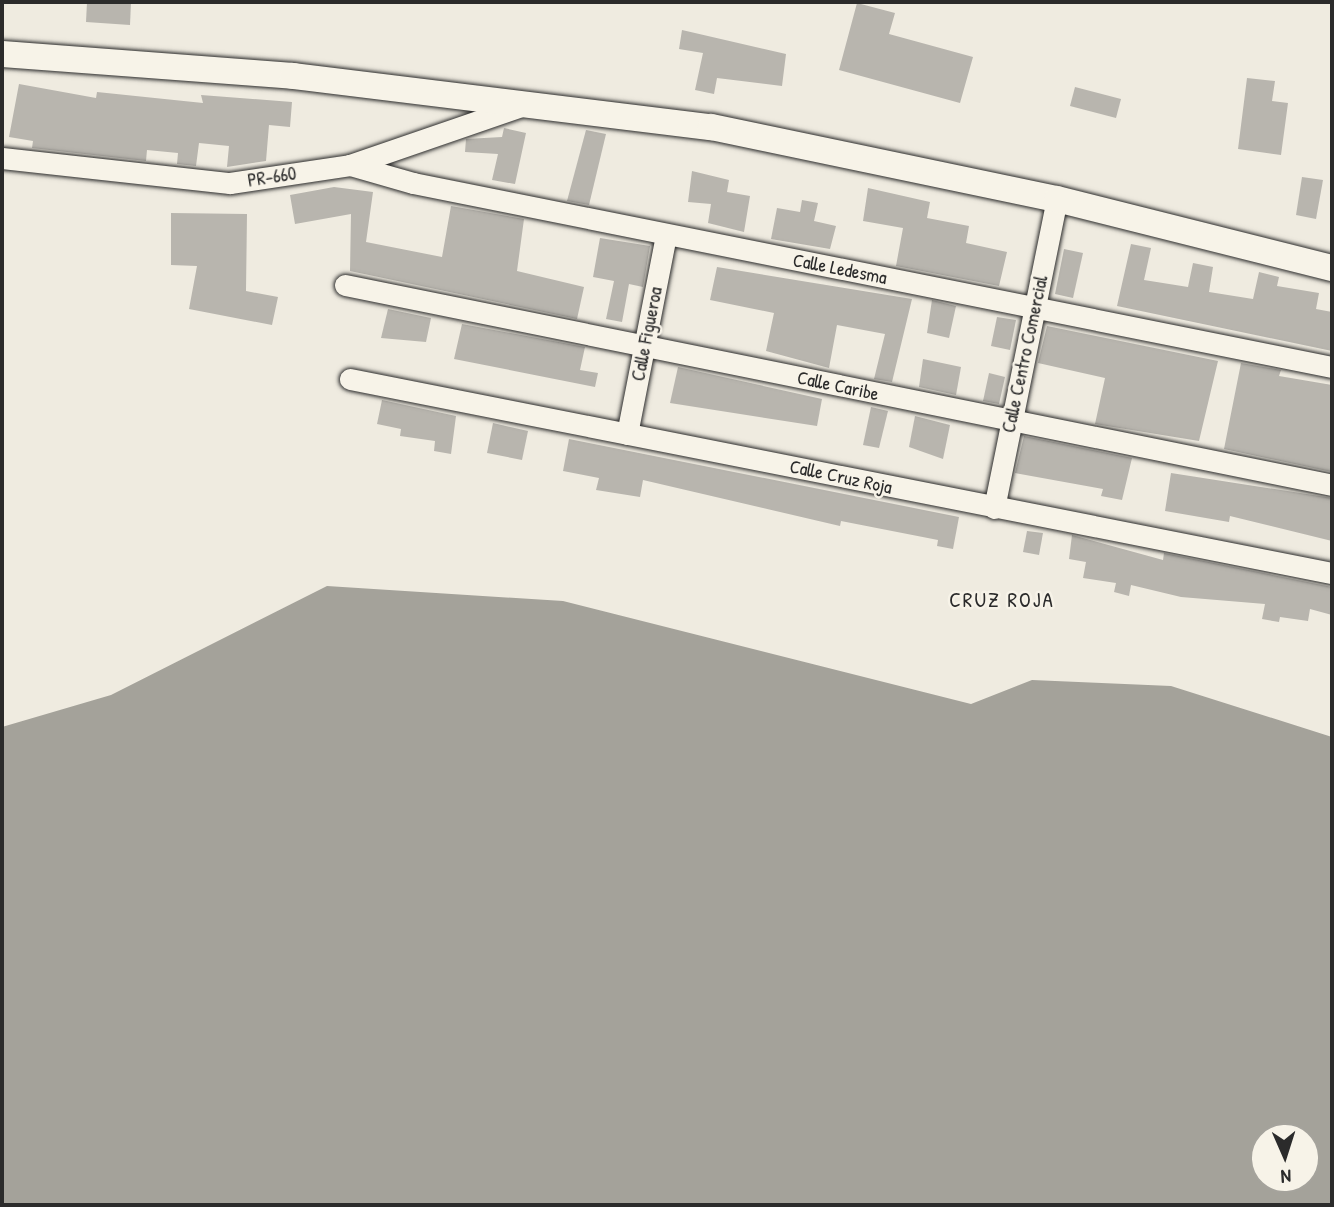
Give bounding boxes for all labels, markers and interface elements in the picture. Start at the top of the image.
street label: PR-660 [246,162,298,192]
street label: Calle Ledesma [791,249,889,289]
street label: Calle Centro Comercial [997,273,1053,435]
street label: Calle Figueroa [627,285,667,383]
street label: Calle Caribe [795,366,881,406]
street label: Calle Cruz Roja [788,455,894,499]
district label: CRUZ ROJA [950,587,1054,613]
north arrow [1250,1123,1320,1193]
text: N [1280,1164,1292,1190]

